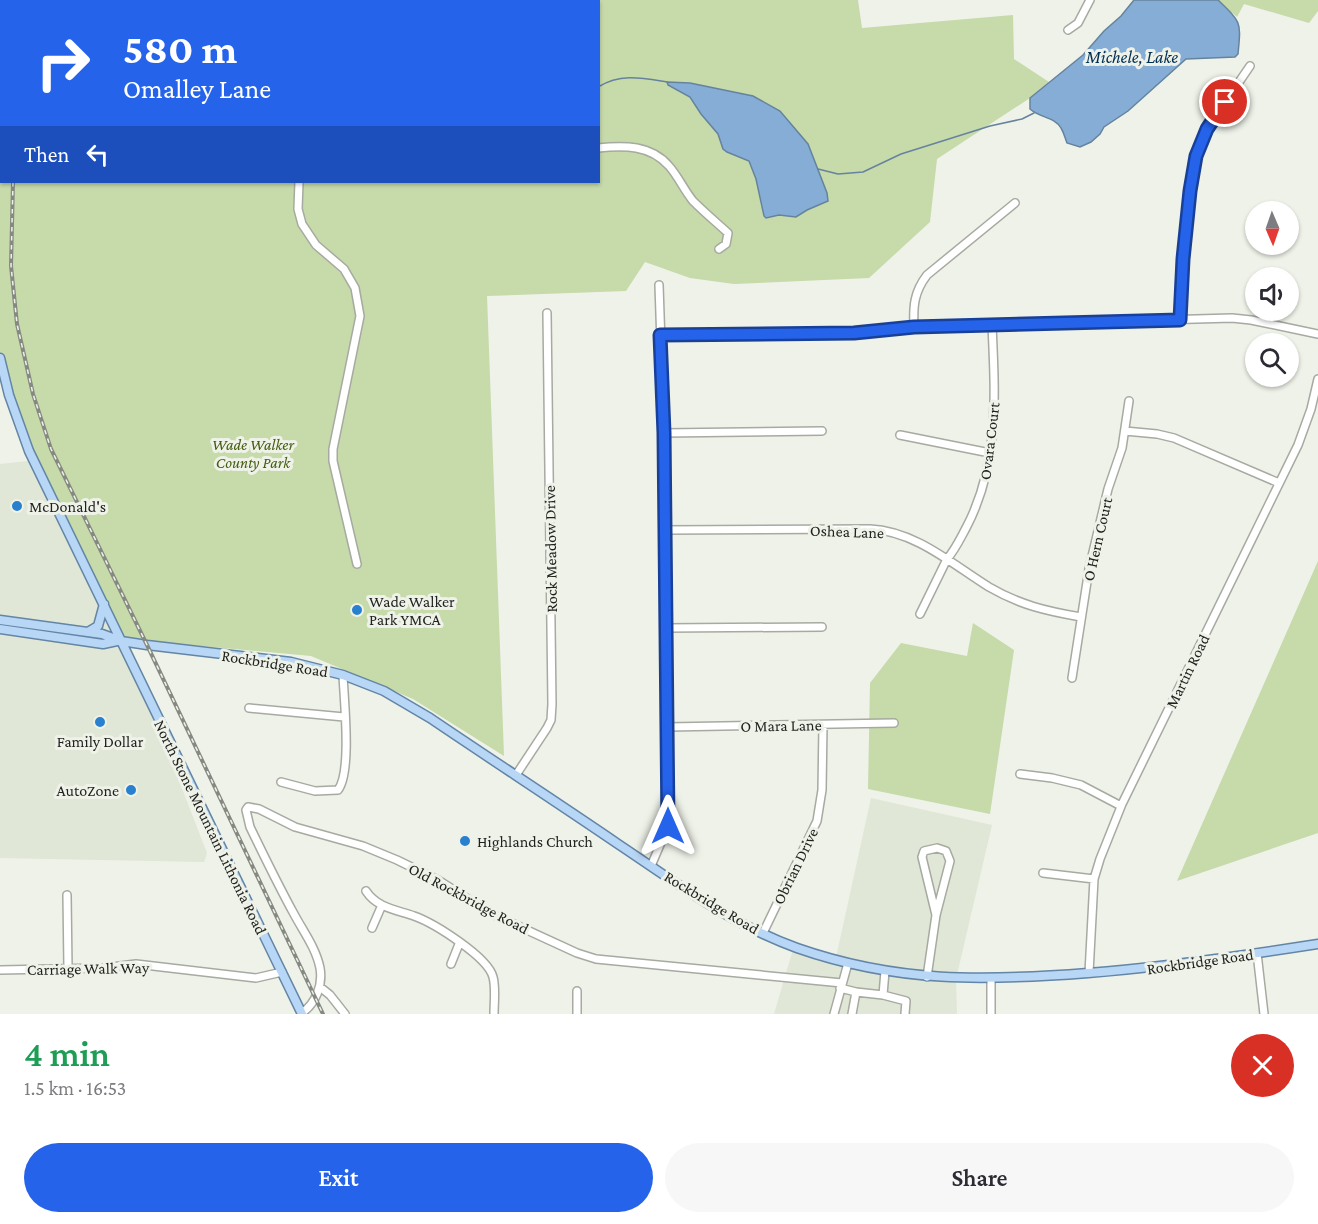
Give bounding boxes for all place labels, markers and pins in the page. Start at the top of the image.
pin [1199,76,1250,127]
place label: McDonald's [29,498,106,515]
marker: McDonald's [10,499,24,513]
place label: Wade Walker Park YMCA [369,593,455,628]
marker: Wade Walker Park YMCA [350,603,364,617]
marker: Family Dollar [93,715,107,729]
place label: Family Dollar [57,733,144,751]
place label: AutoZone [57,782,119,799]
marker: AutoZone [124,783,138,797]
place label: Highlands Church [477,833,593,851]
marker: Highlands Church [458,834,472,848]

